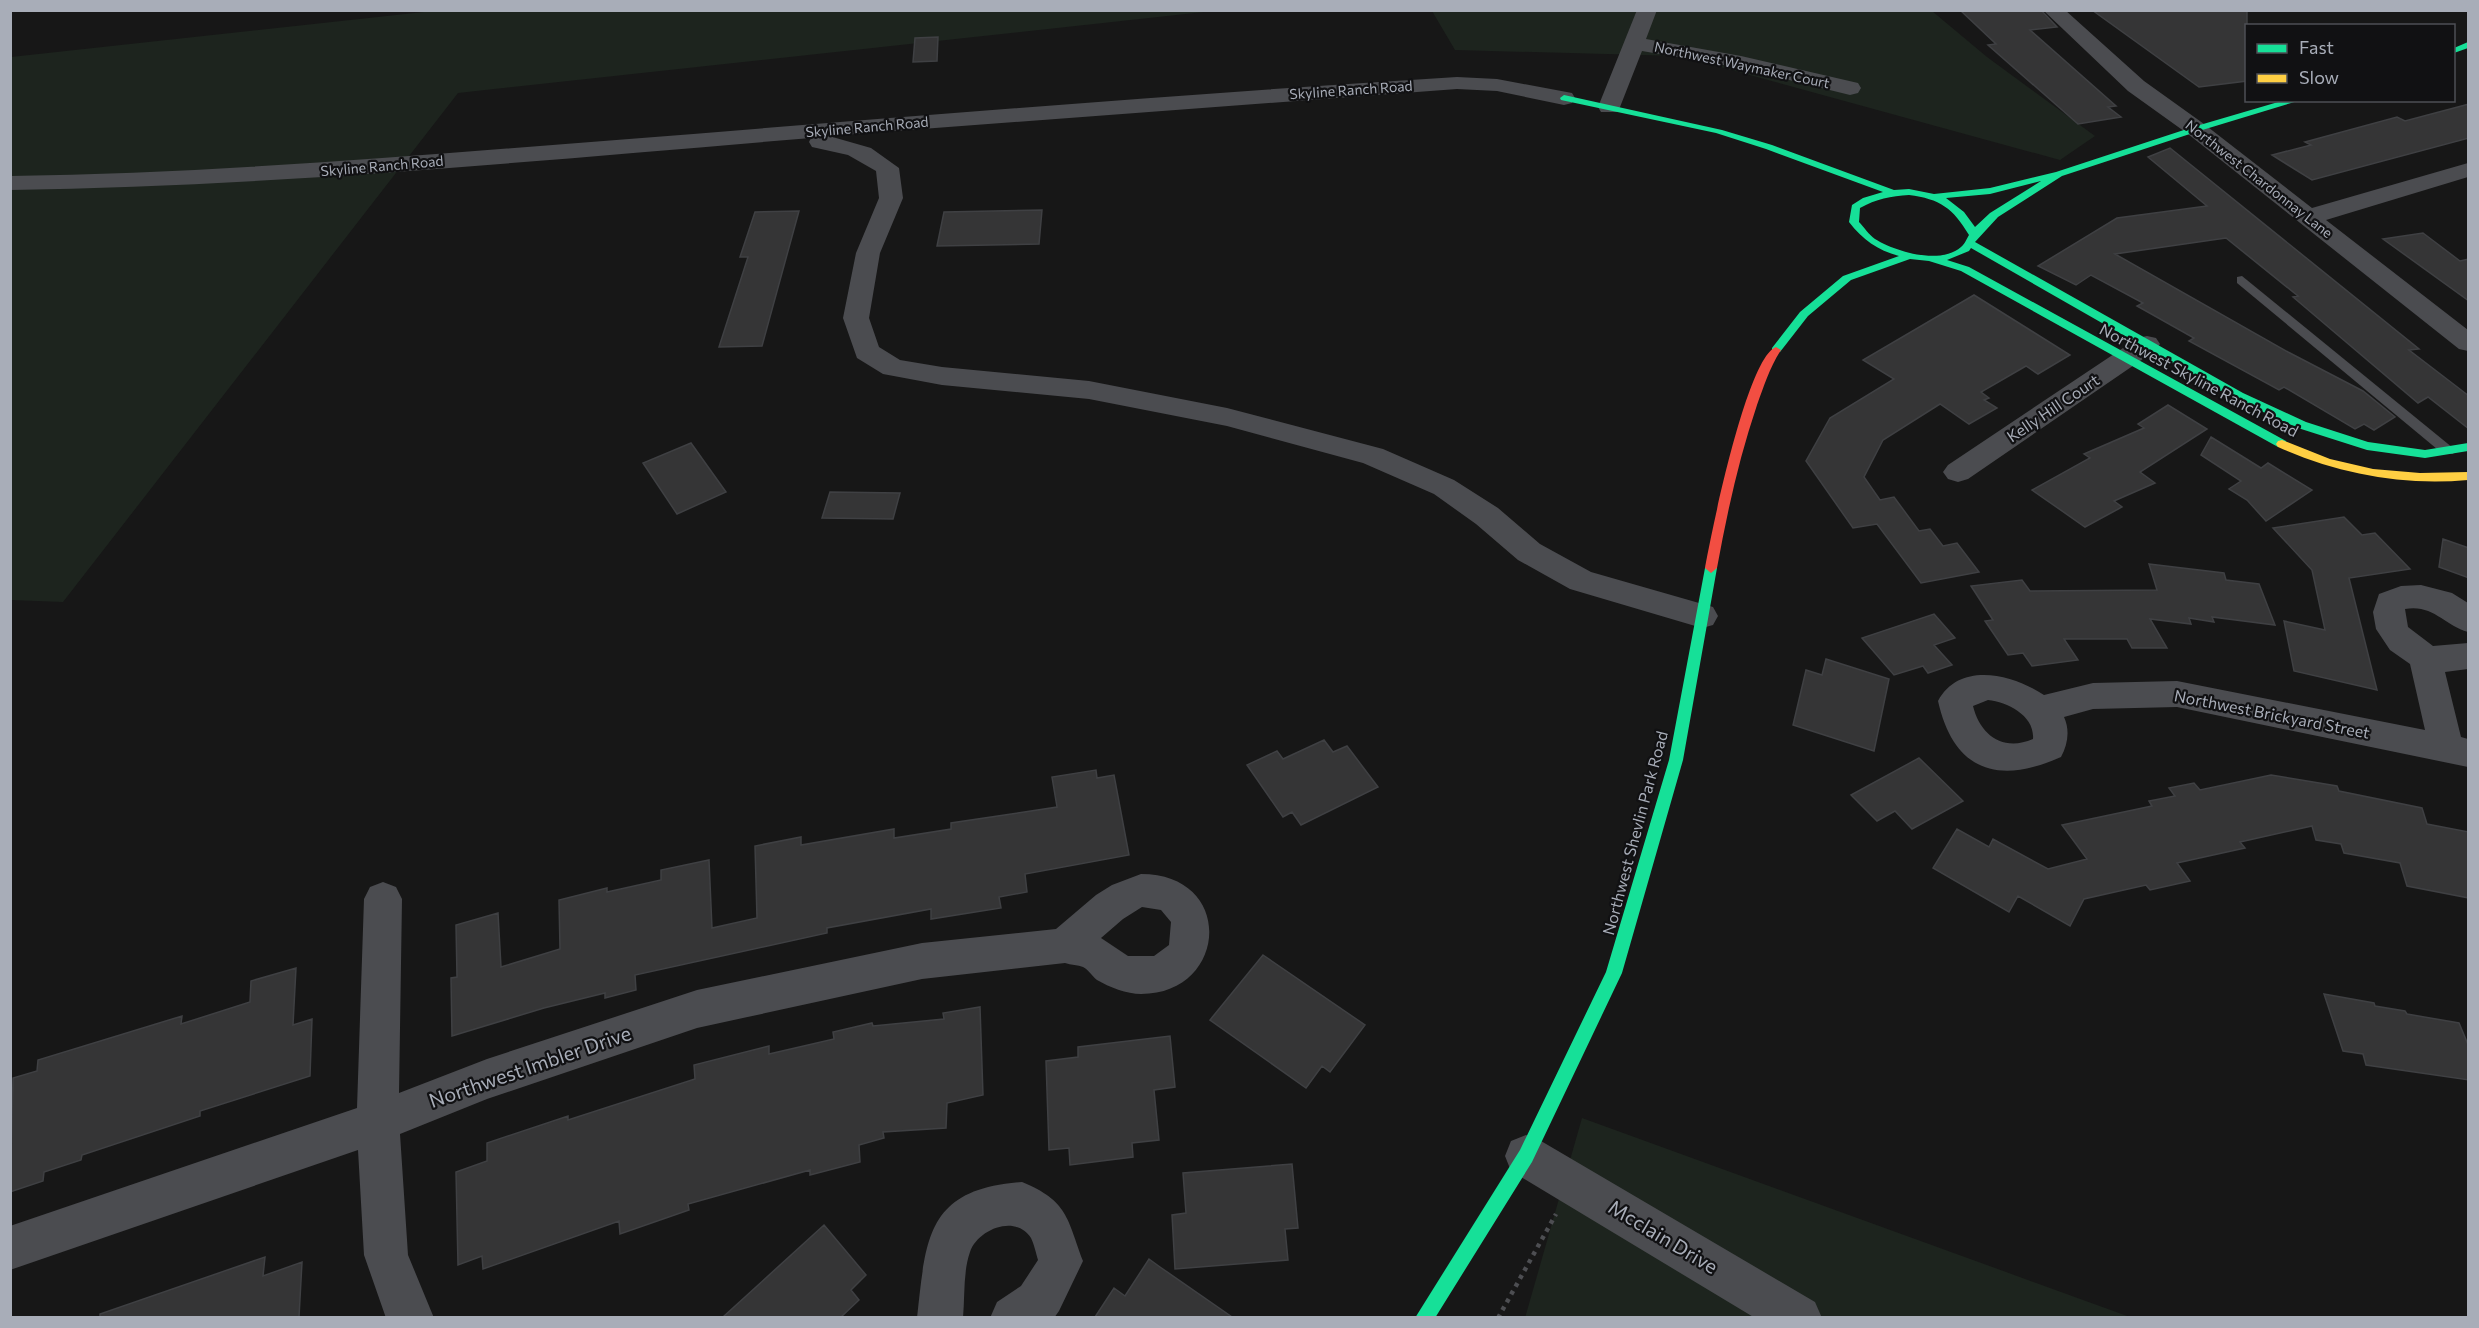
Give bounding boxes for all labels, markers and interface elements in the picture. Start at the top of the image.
legend [2245,24,2455,102]
text: Fast [2299,36,2334,58]
street label: Northwest Waymaker Court [1653,38,1832,91]
text: Slow [2299,66,2339,88]
street label: Skyline Ranch Road [1289,77,1413,102]
street label: Skyline Ranch Road [805,113,929,140]
street label: Northwest Chardonnay Lane [2182,116,2336,241]
street label: Skyline Ranch Road [320,152,444,179]
street label: Northwest Skyline Ranch Road [2097,319,2302,440]
street label: Kelly Hill Court [2003,369,2103,446]
street label: Northwest Brickyard Street [2173,685,2372,742]
street label: Northwest Shevlin Park Road [1598,729,1671,937]
street label: Northwest Imbler Drive [425,1020,634,1112]
street label: Mcclain Drive [1605,1194,1722,1278]

